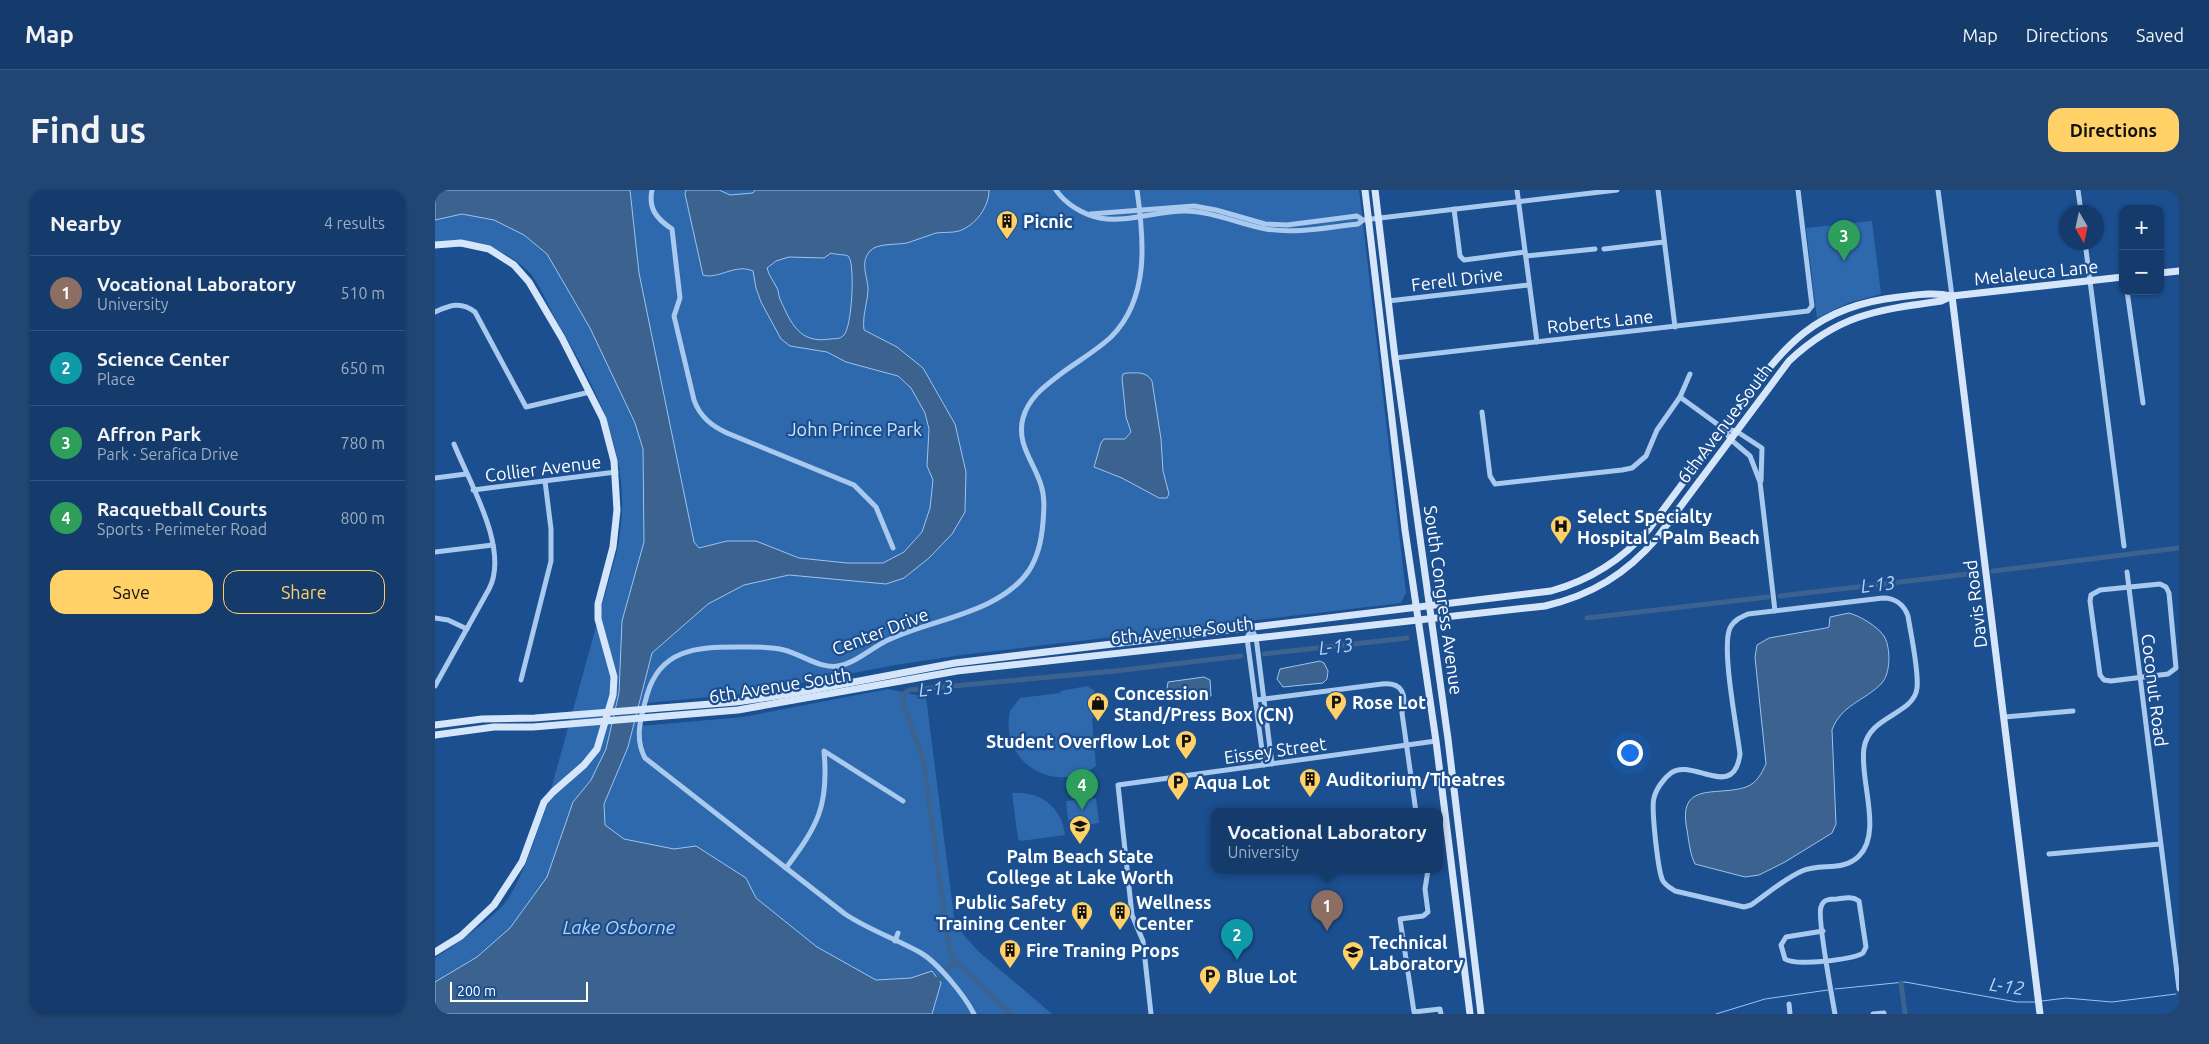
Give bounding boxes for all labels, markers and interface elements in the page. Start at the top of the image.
text: Map [25,21,74,48]
text: Map [1962,25,1998,45]
text: Directions [2026,25,2108,45]
text: Saved [2136,25,2184,45]
button: Directions [2048,108,2179,152]
text: Find us [30,110,146,150]
north arrow [2059,205,2104,250]
map controls [2119,205,2164,295]
button: + [2119,205,2164,250]
building icon: Picnic [995,209,1019,240]
text: Nearby [50,211,121,235]
place label: Picnic [1023,211,1073,231]
text: 4 results [324,214,385,232]
pin: 3 [1828,220,1860,261]
button: − [2119,250,2164,295]
street label: Melaleuca Lane [1973,256,2099,288]
street label: Ferell Drive [1410,263,1504,295]
text: Vocational Laboratory [97,273,296,295]
text: 1 [61,284,71,302]
text: 510 m [340,284,385,302]
text: University [97,295,168,313]
street label: Roberts Lane [1546,305,1654,337]
text: Science Center [97,348,230,370]
text: 2 [61,359,71,377]
text: 650 m [340,359,385,377]
street label: 6th Avenue South [1673,359,1775,487]
text: Place [97,370,135,388]
park label: John Prince Park [788,419,922,439]
text: Affron Park [97,423,201,445]
text: 3 [61,434,71,452]
text: 780 m [340,434,385,452]
text: Park · Serafica Drive [97,445,239,463]
street label: Collier Avenue [484,451,602,485]
text: Racquetball Courts [97,498,267,520]
street label: South Congress Avenue [1421,504,1467,696]
place label: Select Specialty Hospital - Palm Beach [1577,506,1760,547]
text: 4 [61,509,71,527]
text: 800 m [340,509,385,527]
hospital icon: Select Specialty Hospital - Palm Beach [1549,514,1573,545]
text: Sports · Perimeter Road [97,520,267,538]
street label: Davis Road [1960,559,1990,649]
button: Save [50,570,213,614]
button: Share [223,570,385,614]
water label: L-13 [1859,571,1897,597]
street label: Center Drive [829,603,931,659]
street label: 6th Avenue South [1109,613,1255,647]
street label: Coconut Road [2138,632,2172,748]
water label: L-13 [1317,633,1355,659]
street label: 6th Avenue South [707,664,853,706]
water label: L-13 [917,675,955,701]
place label: Concession Stand/Press Box (CN) [1114,683,1294,725]
parking icon: Rose Lot [1324,690,1348,721]
shop icon: Concession Stand/Press Box (CN) [1086,691,1110,722]
place label: Rose Lot [1352,692,1426,712]
parking icon: Student Overflow Lot [1174,729,1198,760]
place label: Student Overflow Lot [986,731,1170,751]
street label: Eissey Street [1223,733,1327,767]
your location [1617,740,1643,766]
building icon: Auditorium/Theatres [1298,767,1322,798]
pin: 4 [1066,769,1098,810]
place label: Auditorium/Theatres [1326,769,1505,789]
parking icon: Aqua Lot [1166,770,1190,801]
place label: Aqua Lot [1194,772,1271,792]
popup [1211,808,1443,873]
school or university icon: Palm Beach State College at Lake Worth [1068,814,1092,845]
text: Vocational Laboratory [1227,821,1427,843]
text: University [1227,843,1299,861]
place label: Palm Beach State College at Lake Worth [986,846,1174,887]
pin: 1 [1311,890,1343,931]
place label: Public Safety Training Center [936,892,1067,933]
place label: Wellness Center [1136,892,1212,933]
building icon: Public Safety Training Center [1070,900,1094,931]
building icon: Wellness Center [1108,900,1132,931]
water label: Lake Osborne [563,916,676,938]
pin: 2 [1221,919,1253,960]
place label: Technical Laboratory [1369,932,1464,973]
building icon: Fire Traning Props [998,938,1022,969]
place label: Fire Traning Props [1026,940,1179,960]
school or university icon: Technical Laboratory [1341,940,1365,971]
parking icon: Blue Lot [1198,964,1222,995]
place label: Blue Lot [1226,966,1297,986]
water label: L-12 [1988,973,2026,999]
scale bar [450,979,587,1002]
text: 200 m [457,983,496,999]

